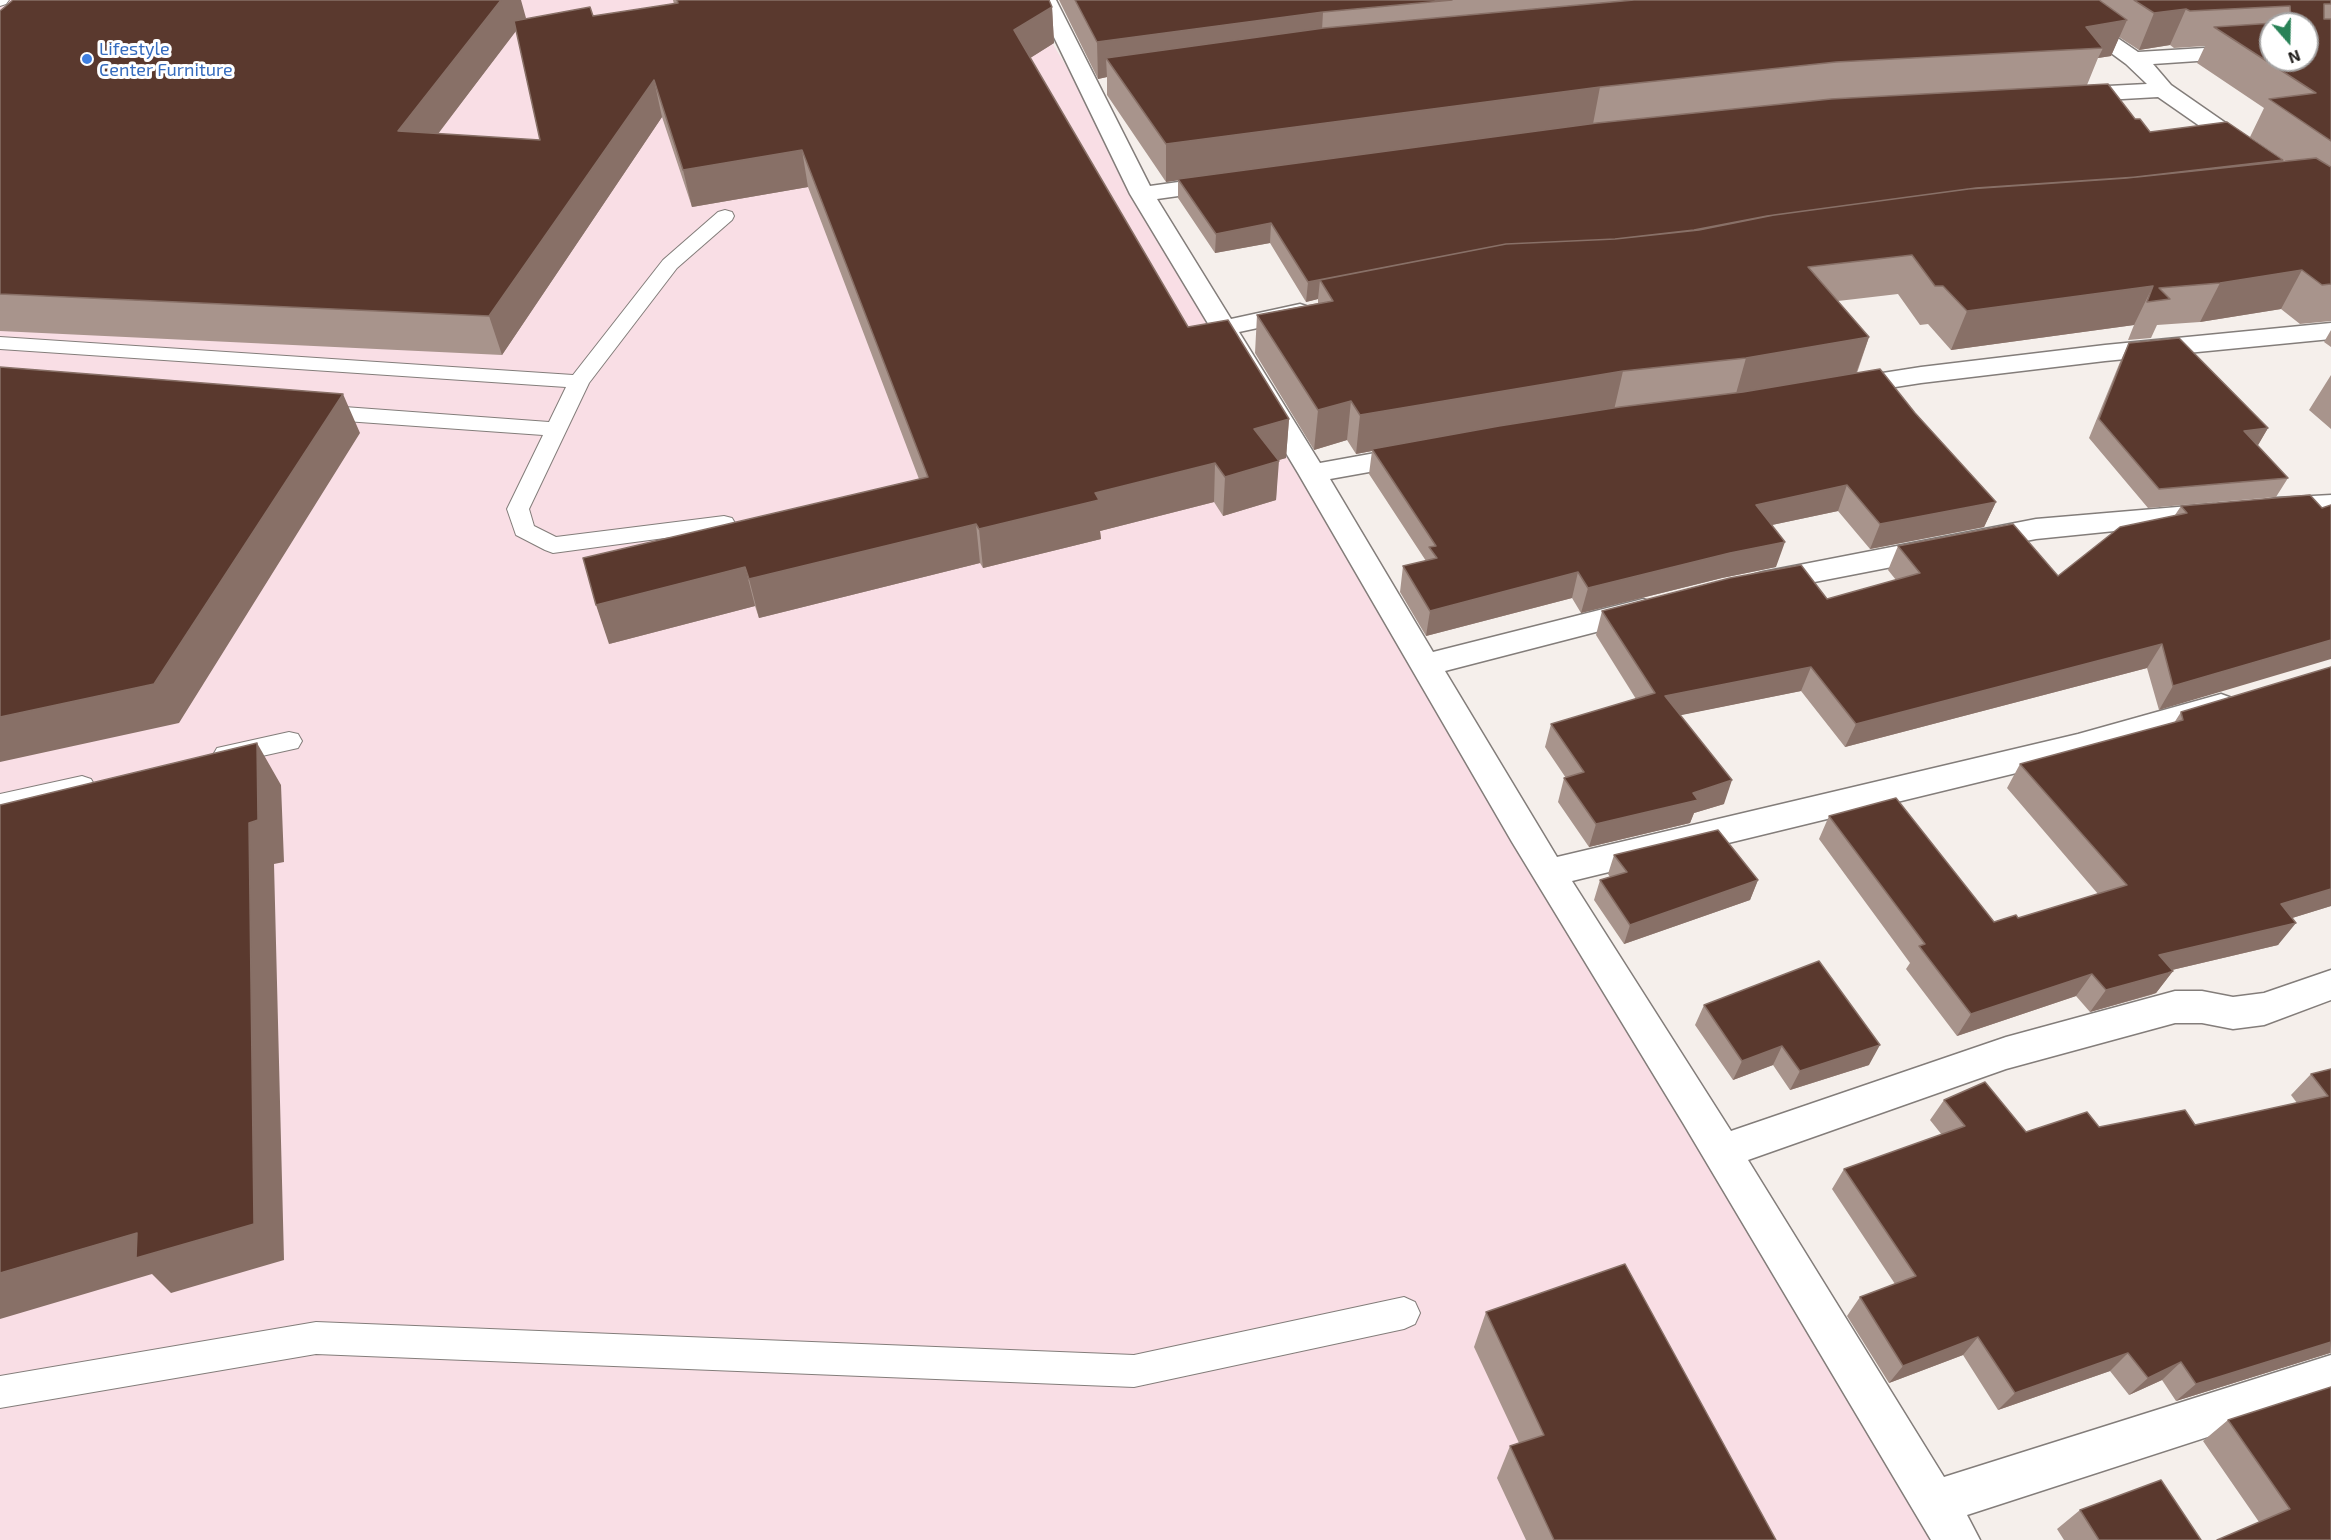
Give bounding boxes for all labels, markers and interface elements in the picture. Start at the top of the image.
north arrow [2259,12,2319,72]
place label: Lifestyle Center Furniture [99,38,233,80]
text: N [2286,47,2303,68]
marker: Lifestyle Center Furniture [80,52,94,66]

